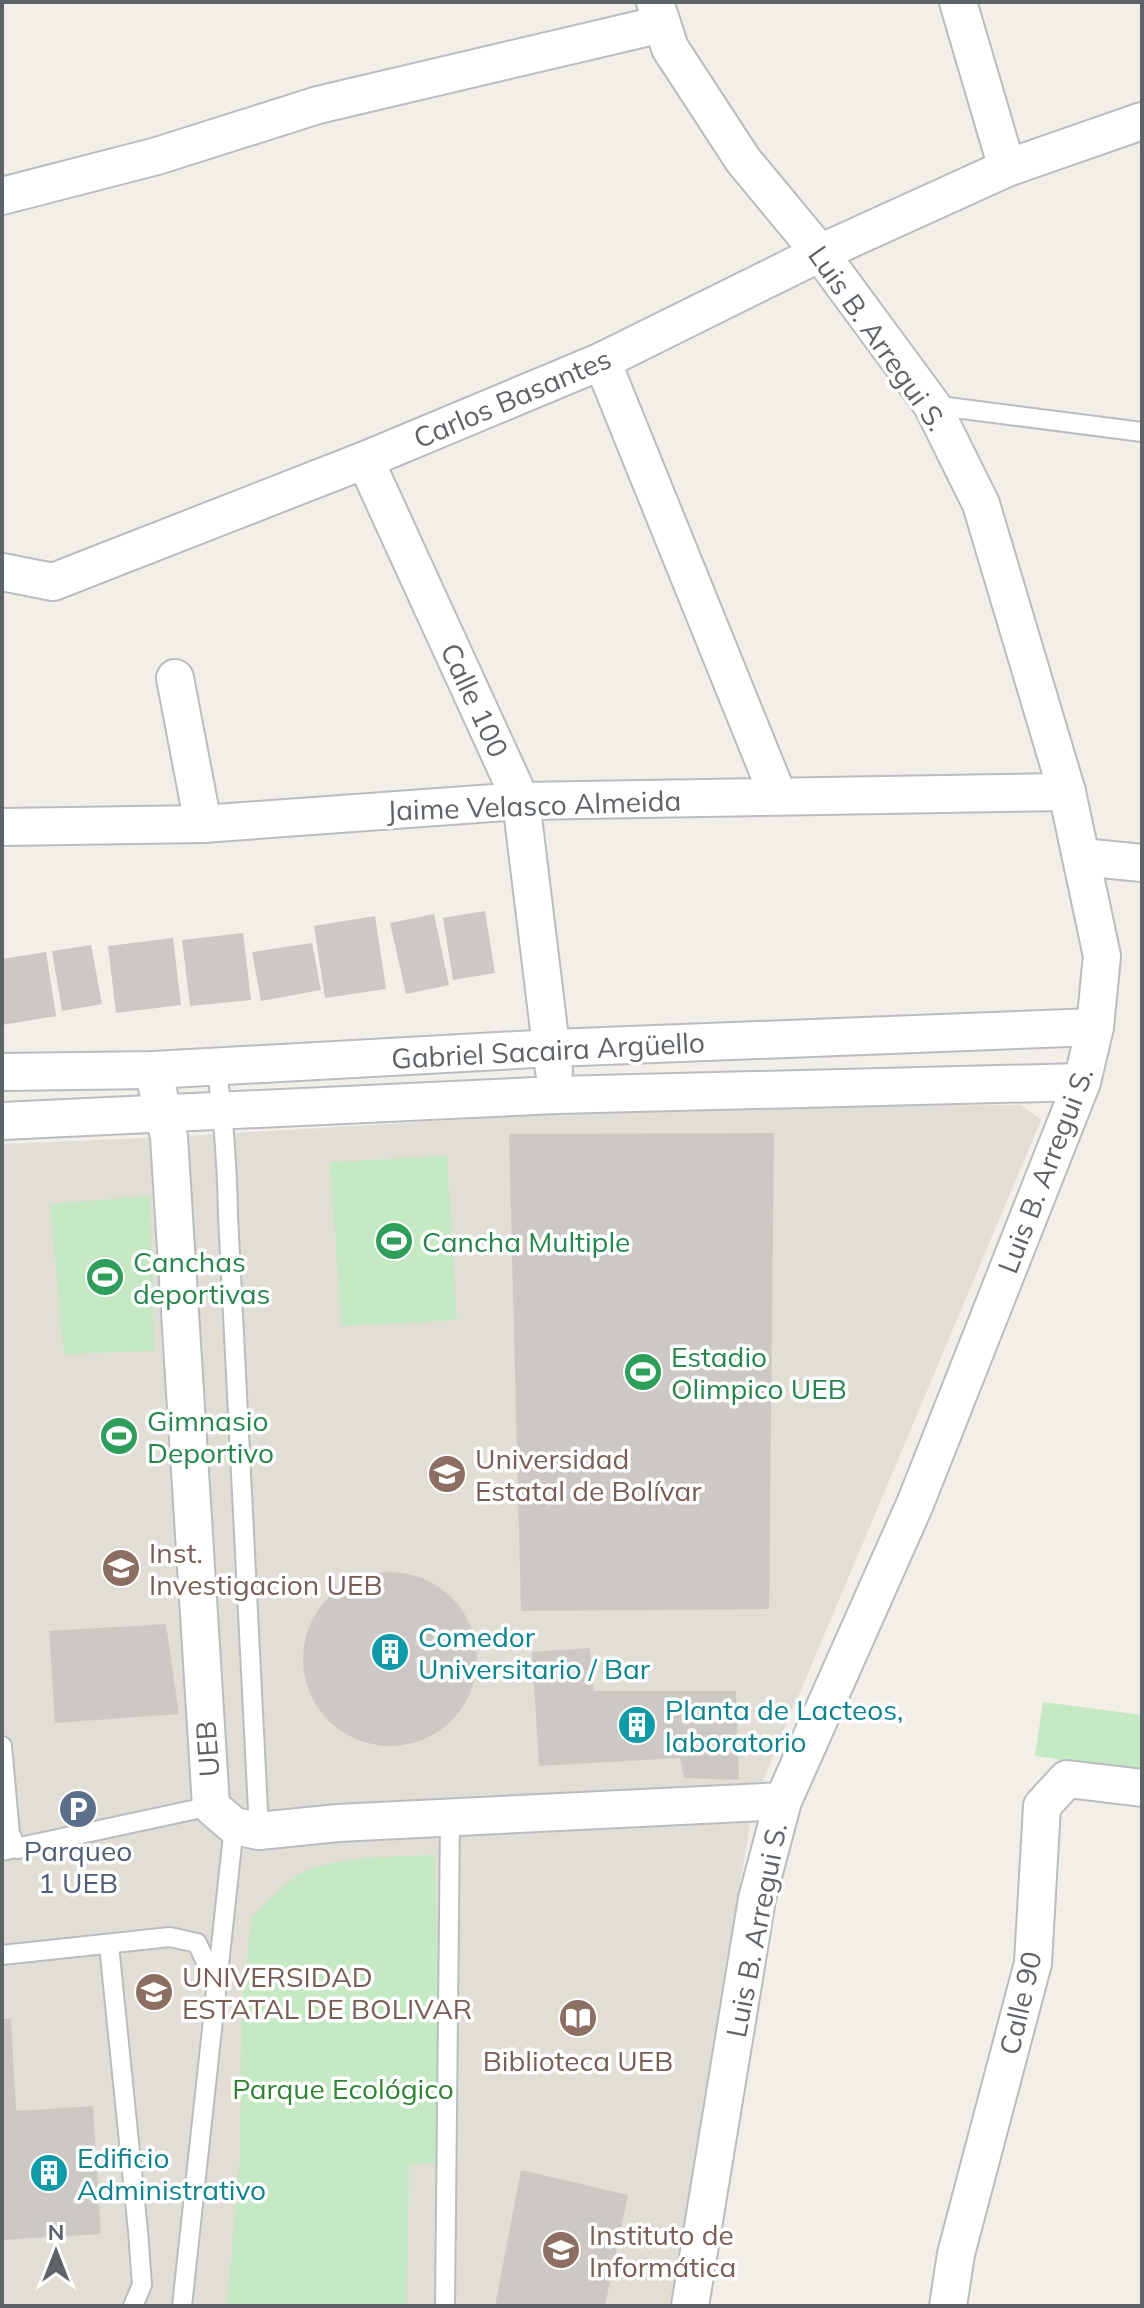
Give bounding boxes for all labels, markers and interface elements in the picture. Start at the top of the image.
street label: Luis B. Arregui S. [801,239,955,437]
street label: Carlos Basantes [408,341,616,455]
street label: Calle 100 [433,637,517,763]
street label: Jaime Velasco Almeida [386,782,682,828]
street label: Gabriel Sacaira Argüello [390,1024,706,1076]
street label: Luis B. Arregui S. [990,1062,1100,1278]
sports icon: Cancha Multiple [373,1220,415,1262]
place label: Cancha Multiple [422,1224,630,1259]
place label: Canchas deportivas [133,1244,270,1311]
sports icon: Canchas deportivas [84,1256,126,1298]
place label: Estadio Olimpico UEB [671,1339,847,1406]
sports icon: Estadio Olimpico UEB [622,1351,664,1393]
place label: Gimnasio Deportivo [147,1403,274,1470]
sports icon: Gimnasio Deportivo [98,1415,140,1457]
place label: Universidad Estatal de Bolívar [475,1441,702,1508]
school or university icon: Universidad Estatal de Bolívar [426,1453,468,1495]
place label: Inst. Investigacion UEB [149,1535,382,1602]
school or university icon: Inst. Investigacion UEB [100,1547,142,1589]
place label: Comedor Universitario / Bar [418,1619,651,1686]
building icon: Comedor Universitario / Bar [369,1631,411,1673]
place label: Planta de Lacteos, laboratorio [665,1692,903,1759]
building icon: Planta de Lacteos, laboratorio [616,1704,658,1746]
street label: UEB [188,1720,226,1778]
parking icon: Parqueo 1 UEB [57,1788,99,1830]
street label: Luis B. Arregui S. [718,1820,794,2040]
place label: Parqueo 1 UEB [24,1833,132,1900]
street label: Calle 90 [991,1948,1049,2058]
place label: UNIVERSIDAD ESTATAL DE BOLIVAR [182,1959,472,2026]
school or university icon: UNIVERSIDAD ESTATAL DE BOLIVAR [133,1971,175,2013]
library icon: Biblioteca UEB [557,1997,599,2039]
place label: Biblioteca UEB [483,2043,673,2078]
park label: Parque Ecológico [232,2071,454,2106]
place label: Edificio Administrativo [77,2140,266,2207]
building icon: Edificio Administrativo [28,2152,70,2194]
north arrow [16,2212,96,2292]
place label: Instituto de Informática [589,2217,736,2284]
text: N [48,2218,64,2246]
school or university icon: Instituto de Informática [540,2229,582,2271]

